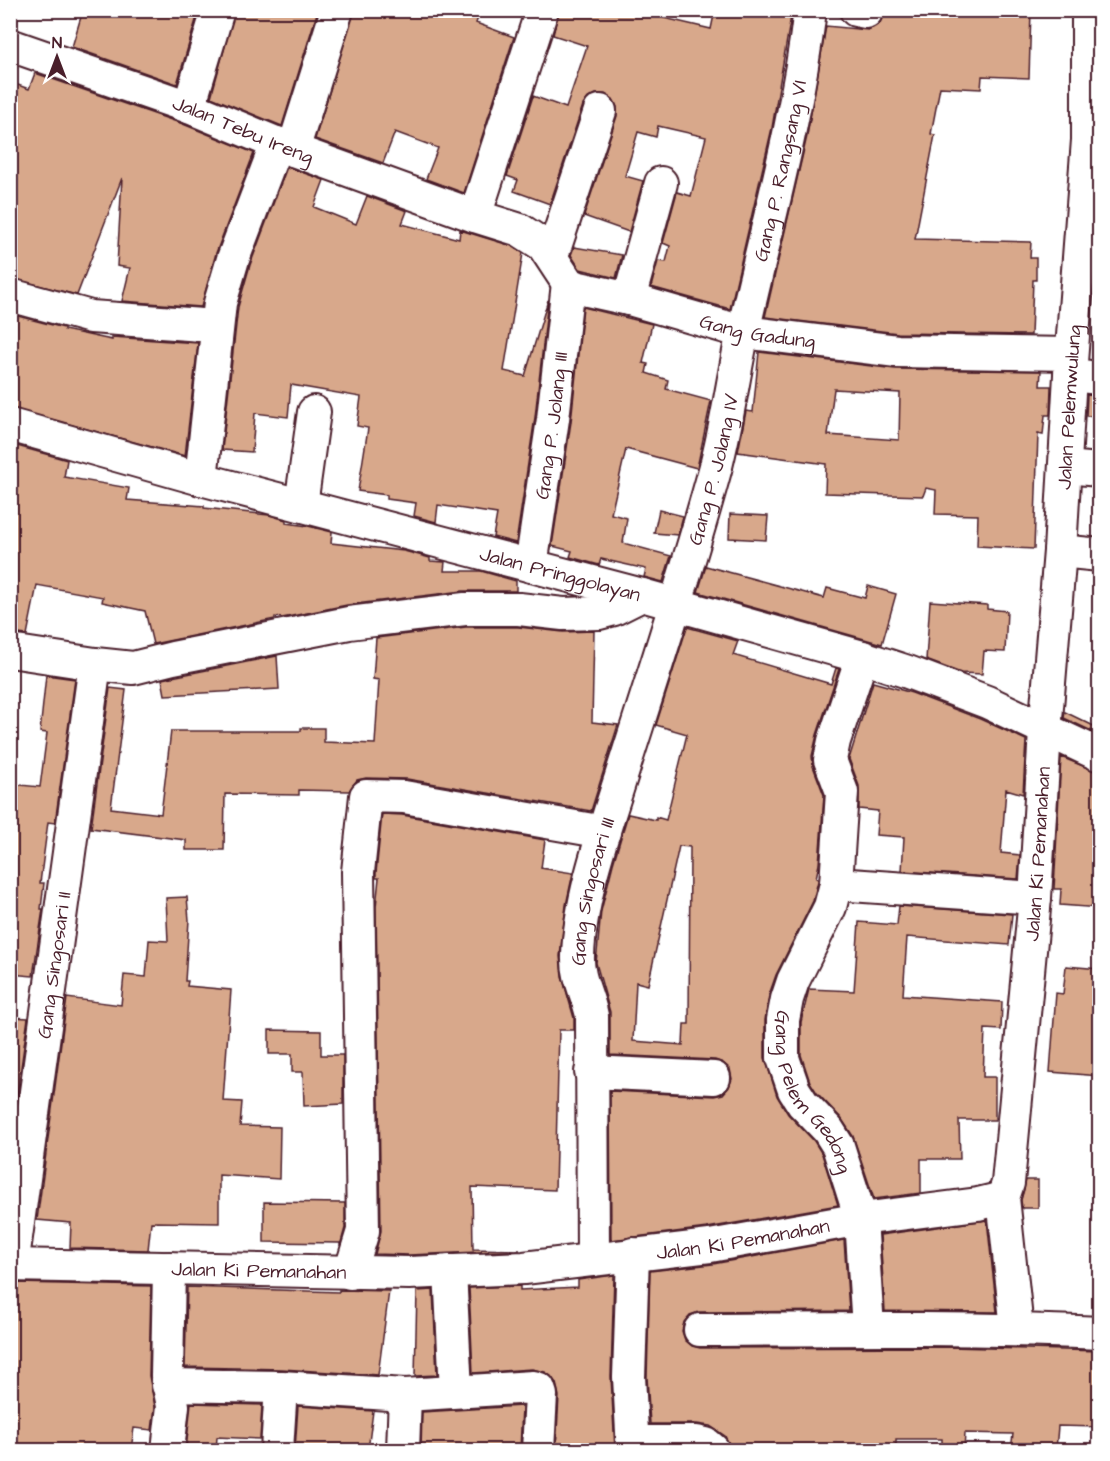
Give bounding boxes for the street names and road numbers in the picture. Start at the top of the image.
street label: Gang P. Rangsang VI [747,78,814,264]
street label: Jalan Tebu Ireng [169,89,317,172]
street label: Gang Gadung [696,307,817,357]
street label: Jalan Pelemwulung [1051,324,1090,490]
street label: Gang P. Jolang III [528,350,575,501]
street label: Gang P. Jolang IV [681,391,746,548]
street label: Jalan Pringgolayan [477,540,644,609]
street label: Jalan Ki Pemanahan [1018,766,1058,943]
street label: Gang Singosari III [565,814,622,966]
street label: Gang Singosari II [31,890,79,1040]
street label: Gang Pelem Gedong [767,1008,859,1177]
street label: Jalan Ki Pemanahan [655,1212,832,1267]
street label: Jalan Ki Pemanahan [171,1255,347,1287]

